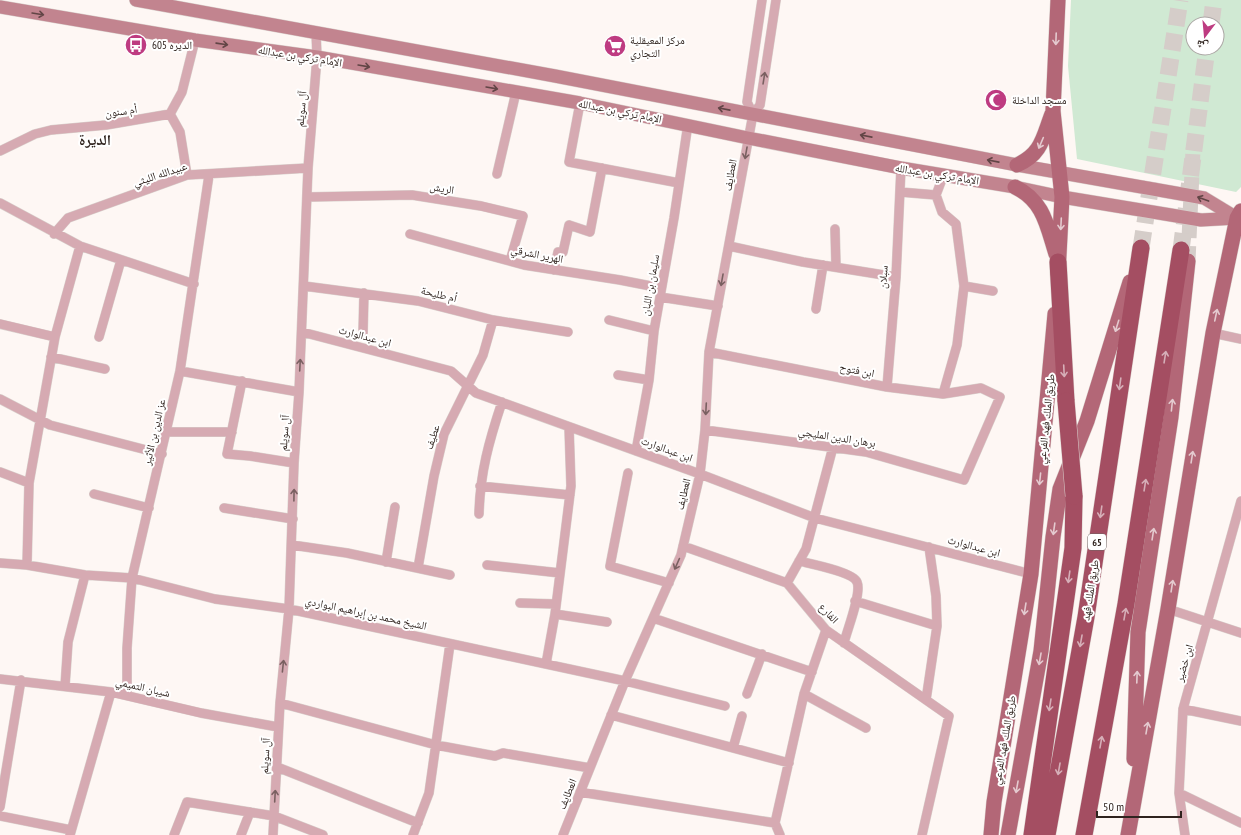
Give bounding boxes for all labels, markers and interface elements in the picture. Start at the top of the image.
one-way arrow [32,10,45,18]
north arrow [1185,16,1225,56]
bus stop icon: الديره 605 [123,32,149,58]
one-way arrow [1052,32,1060,45]
supermarket icon: مركز المعيقلية التجاري [602,33,628,59]
place label: مركز المعيقلية التجاري [630,33,685,62]
text: ش [1194,36,1210,54]
place label: الديره 605 [152,38,192,52]
one-way arrow [215,40,228,48]
street label: الإمام تركي بن عبدالله [257,42,343,71]
one-way arrow [357,62,370,70]
one-way arrow [760,72,768,85]
one-way arrow [485,84,498,92]
mosque icon: مسجد الداخلة [983,87,1009,113]
street label: آل سويلم [292,90,311,128]
place label: مسجد الداخلة [1012,93,1067,107]
street label: الإمام تركي بن عبدالله [577,96,663,128]
street label: أم سنون [104,102,138,120]
one-way arrow [718,104,731,112]
district label: الديرة [79,130,111,149]
one-way arrow [859,132,872,140]
one-way arrow [1036,136,1044,148]
one-way arrow [742,146,750,159]
one-way arrow [987,156,1000,164]
street label: العطايف [720,158,740,192]
street label: عبيدالله الليثي [131,159,190,191]
street label: الإمام تركي بن عبدالله [894,160,980,189]
street label: الريش [429,179,455,197]
one-way arrow [1197,195,1210,202]
one-way arrow [1057,217,1064,230]
street label: الهرير الشرقي [509,242,564,268]
street label: سليمان بن اللبان [638,253,662,317]
street label: سبلان [875,265,891,289]
one-way arrow [718,274,726,287]
street label: أم طليحة [420,283,458,305]
one-way arrow [1213,309,1221,322]
one-way arrow [1113,319,1120,332]
street label: ابن عبدالوارث [337,322,393,350]
one-way arrow [1161,351,1169,364]
one-way arrow [297,359,304,372]
street label: ابن فتوح [838,360,876,380]
one-way arrow [1061,364,1068,377]
street label: طريق الملك فهد الفرعي [1034,373,1059,465]
one-way arrow [1116,377,1124,390]
street label: عز الدين بن الأثير [139,397,168,467]
one-way arrow [1169,399,1176,412]
one-way arrow [702,402,709,415]
street label: آل سويلم [276,414,293,452]
street label: عطيف [421,422,443,451]
street label: برهان الدين المليجي [797,424,877,452]
street label: ابن عبدالوارث [639,433,695,465]
one-way arrow [1189,451,1197,464]
one-way arrow [1037,473,1044,486]
street label: العطايف [673,477,693,511]
one-way arrow [1141,479,1149,492]
one-way arrow [290,489,297,502]
one-way arrow [1097,505,1105,518]
one-way arrow [1050,523,1058,536]
one-way arrow [1149,528,1157,541]
street label: ابن عبدالوارث [946,532,1002,560]
road number: 65 [1088,534,1106,550]
one-way arrow [673,557,680,569]
street label: طريق الملك فهد [1078,559,1102,621]
one-way arrow [1065,570,1073,583]
one-way arrow [1168,580,1176,593]
street label: الشيخ محمد بن إبراهيم البواردي [304,593,428,634]
street label: الفارع [816,600,842,626]
one-way arrow [1021,602,1029,615]
one-way arrow [1121,608,1129,621]
one-way arrow [1077,634,1085,647]
street label: ابن خضير [1172,643,1196,684]
one-way arrow [1036,652,1044,665]
one-way arrow [280,660,287,673]
one-way arrow [1133,671,1140,684]
street label: شيبان التميمي [114,674,172,702]
street label: طريق الملك فهد الفرعي [989,694,1021,786]
one-way arrow [1046,699,1054,712]
one-way arrow [1143,722,1151,735]
one-way arrow [1097,735,1105,748]
street label: آل سويلم [257,737,274,774]
one-way arrow [1054,762,1062,775]
street label: العطايف [555,777,579,811]
one-way arrow [1012,780,1020,793]
one-way arrow [272,790,279,803]
scale bar [1097,793,1181,819]
text: 50 m [1103,799,1124,814]

